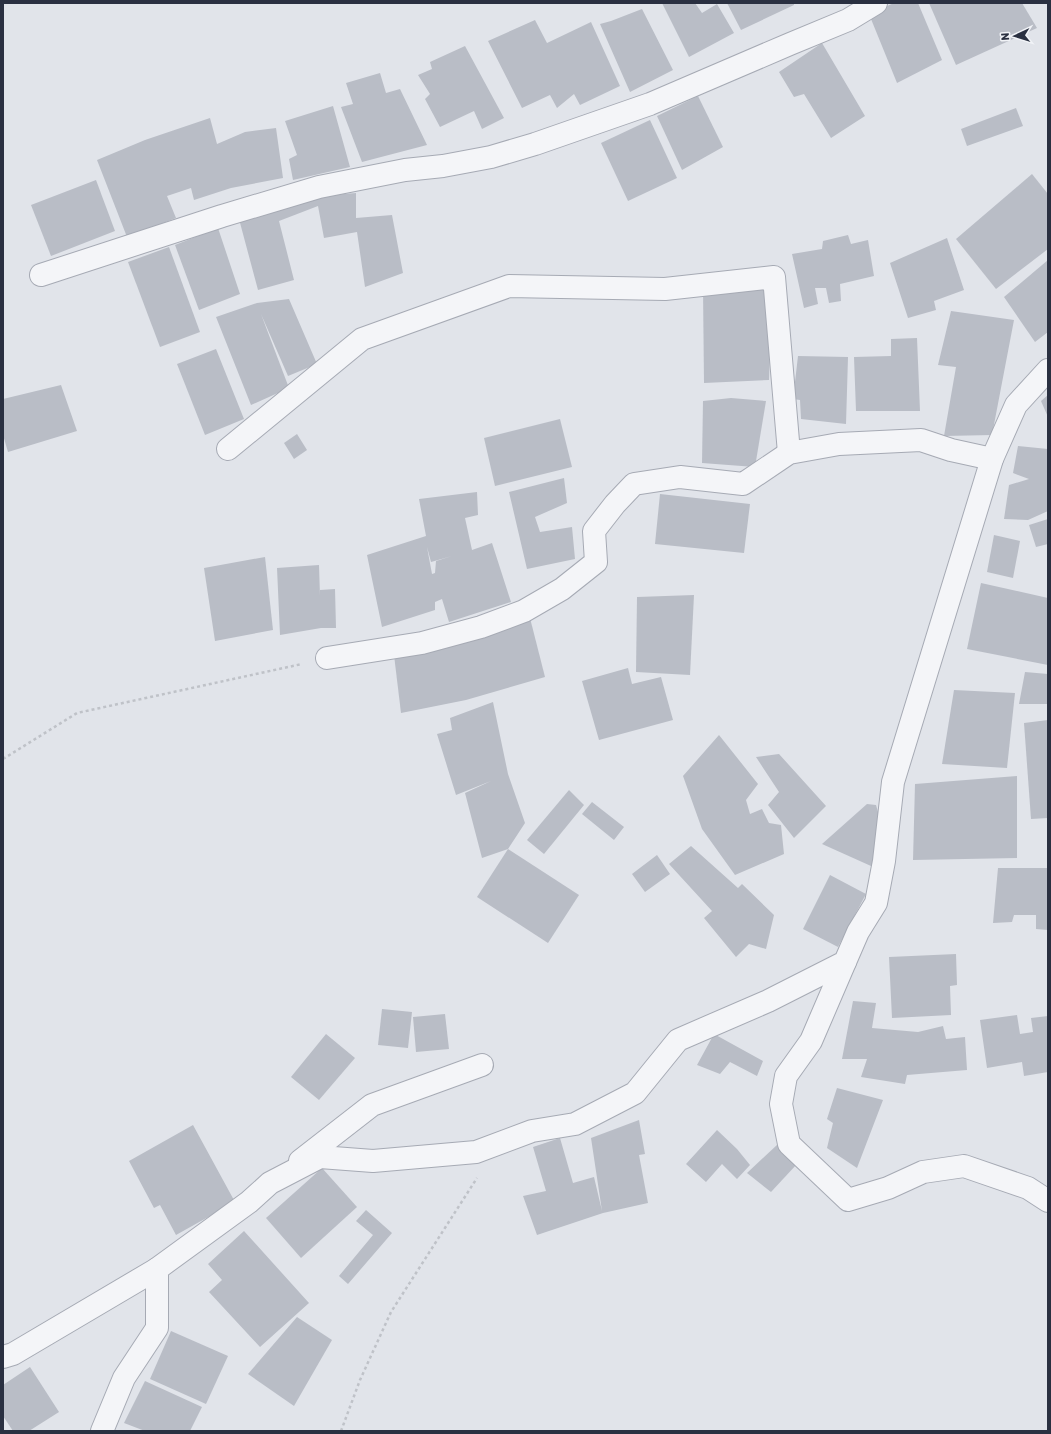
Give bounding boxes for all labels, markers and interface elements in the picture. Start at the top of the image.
north arrow [995,16,1035,56]
text: N [999,32,1012,41]

